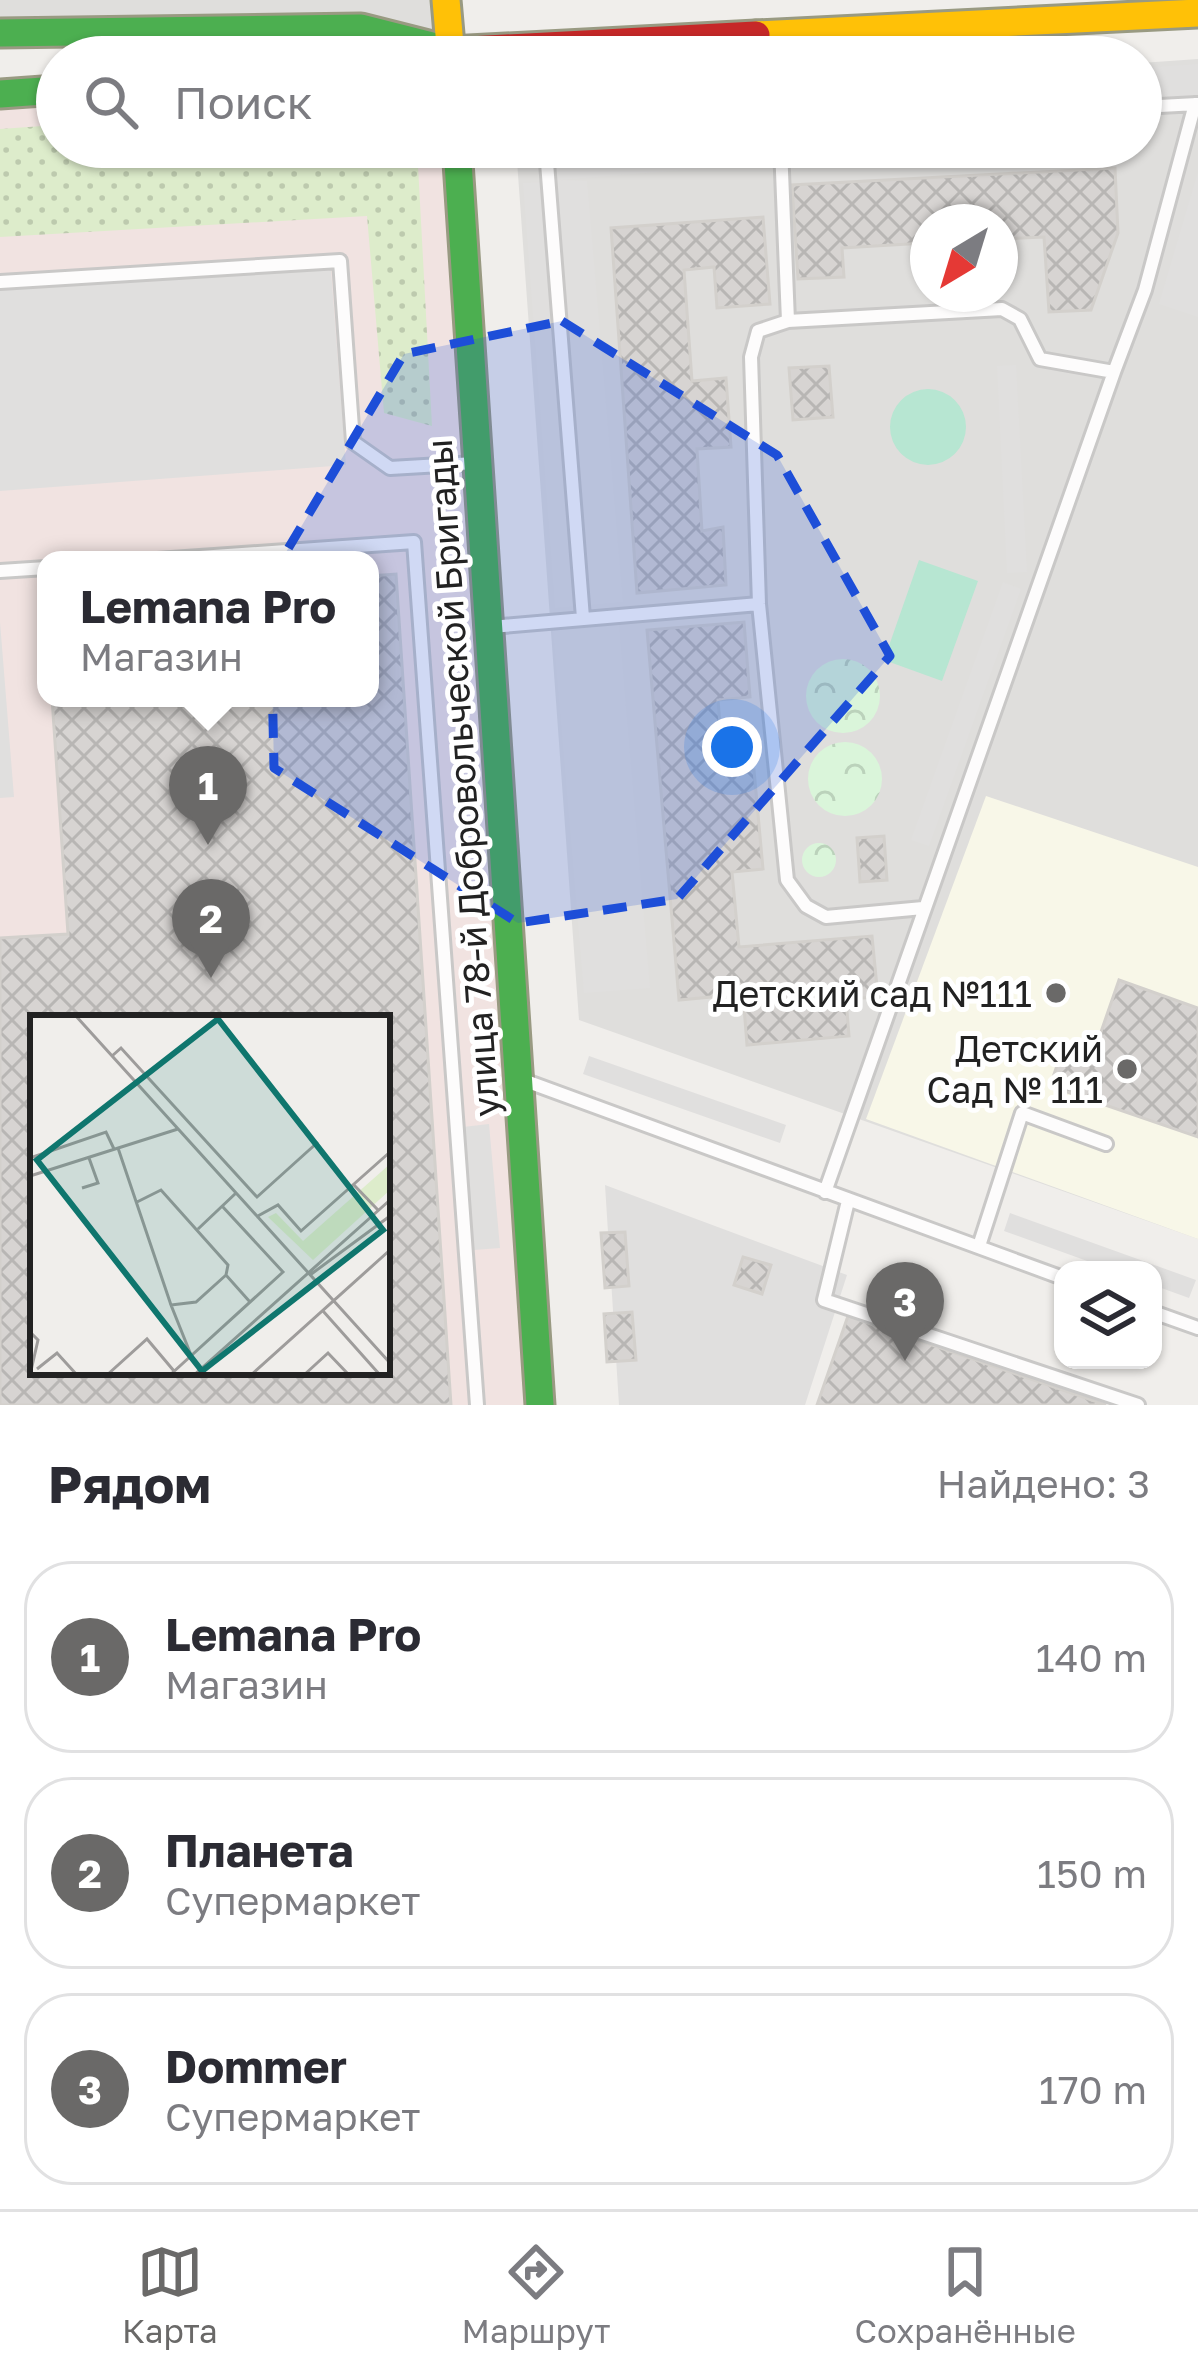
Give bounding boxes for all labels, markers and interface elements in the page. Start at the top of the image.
search box [36,36,1162,168]
icon: search [78,69,144,135]
text: Поиск [174,75,313,129]
north arrow [910,204,1018,312]
street label: улица 78-й Добровольческой Бригады [417,437,507,1119]
popup [37,551,379,707]
text: Lemana Pro [80,579,336,633]
text: Магазин [80,633,243,680]
your location [702,717,762,777]
pin: 1 [169,746,247,845]
pin: 2 [172,879,250,978]
place label: Детский сад №111 [712,972,1032,1015]
marker: Детский сад №111 [1043,980,1069,1006]
inset map [30,1015,390,1375]
place label: Детский Сад № 111 [927,1027,1103,1111]
marker: Детский Сад № 111 [1114,1056,1140,1082]
map controls [1054,1261,1162,1369]
button: layers [1054,1261,1162,1369]
pin: 3 [866,1262,944,1361]
text: Рядом [48,1453,211,1514]
text: Найдено: 3 [937,1460,1150,1507]
text: Lemana Pro [165,1607,421,1661]
text: 1 [80,1634,100,1681]
text: 140 m [1036,1634,1147,1681]
text: Магазин [165,1661,328,1708]
text: Планета [165,1823,354,1877]
text: 2 [78,1850,102,1897]
text: 150 m [1037,1850,1147,1897]
text: Супермаркет [165,1877,420,1924]
text: Dommer [165,2039,347,2093]
text: 3 [78,2066,102,2113]
text: 170 m [1039,2066,1147,2113]
text: Супермаркет [165,2093,420,2140]
tab: Карта [122,2239,218,2350]
tab: Маршрут [462,2239,611,2350]
tab: Сохранённые [855,2239,1076,2350]

